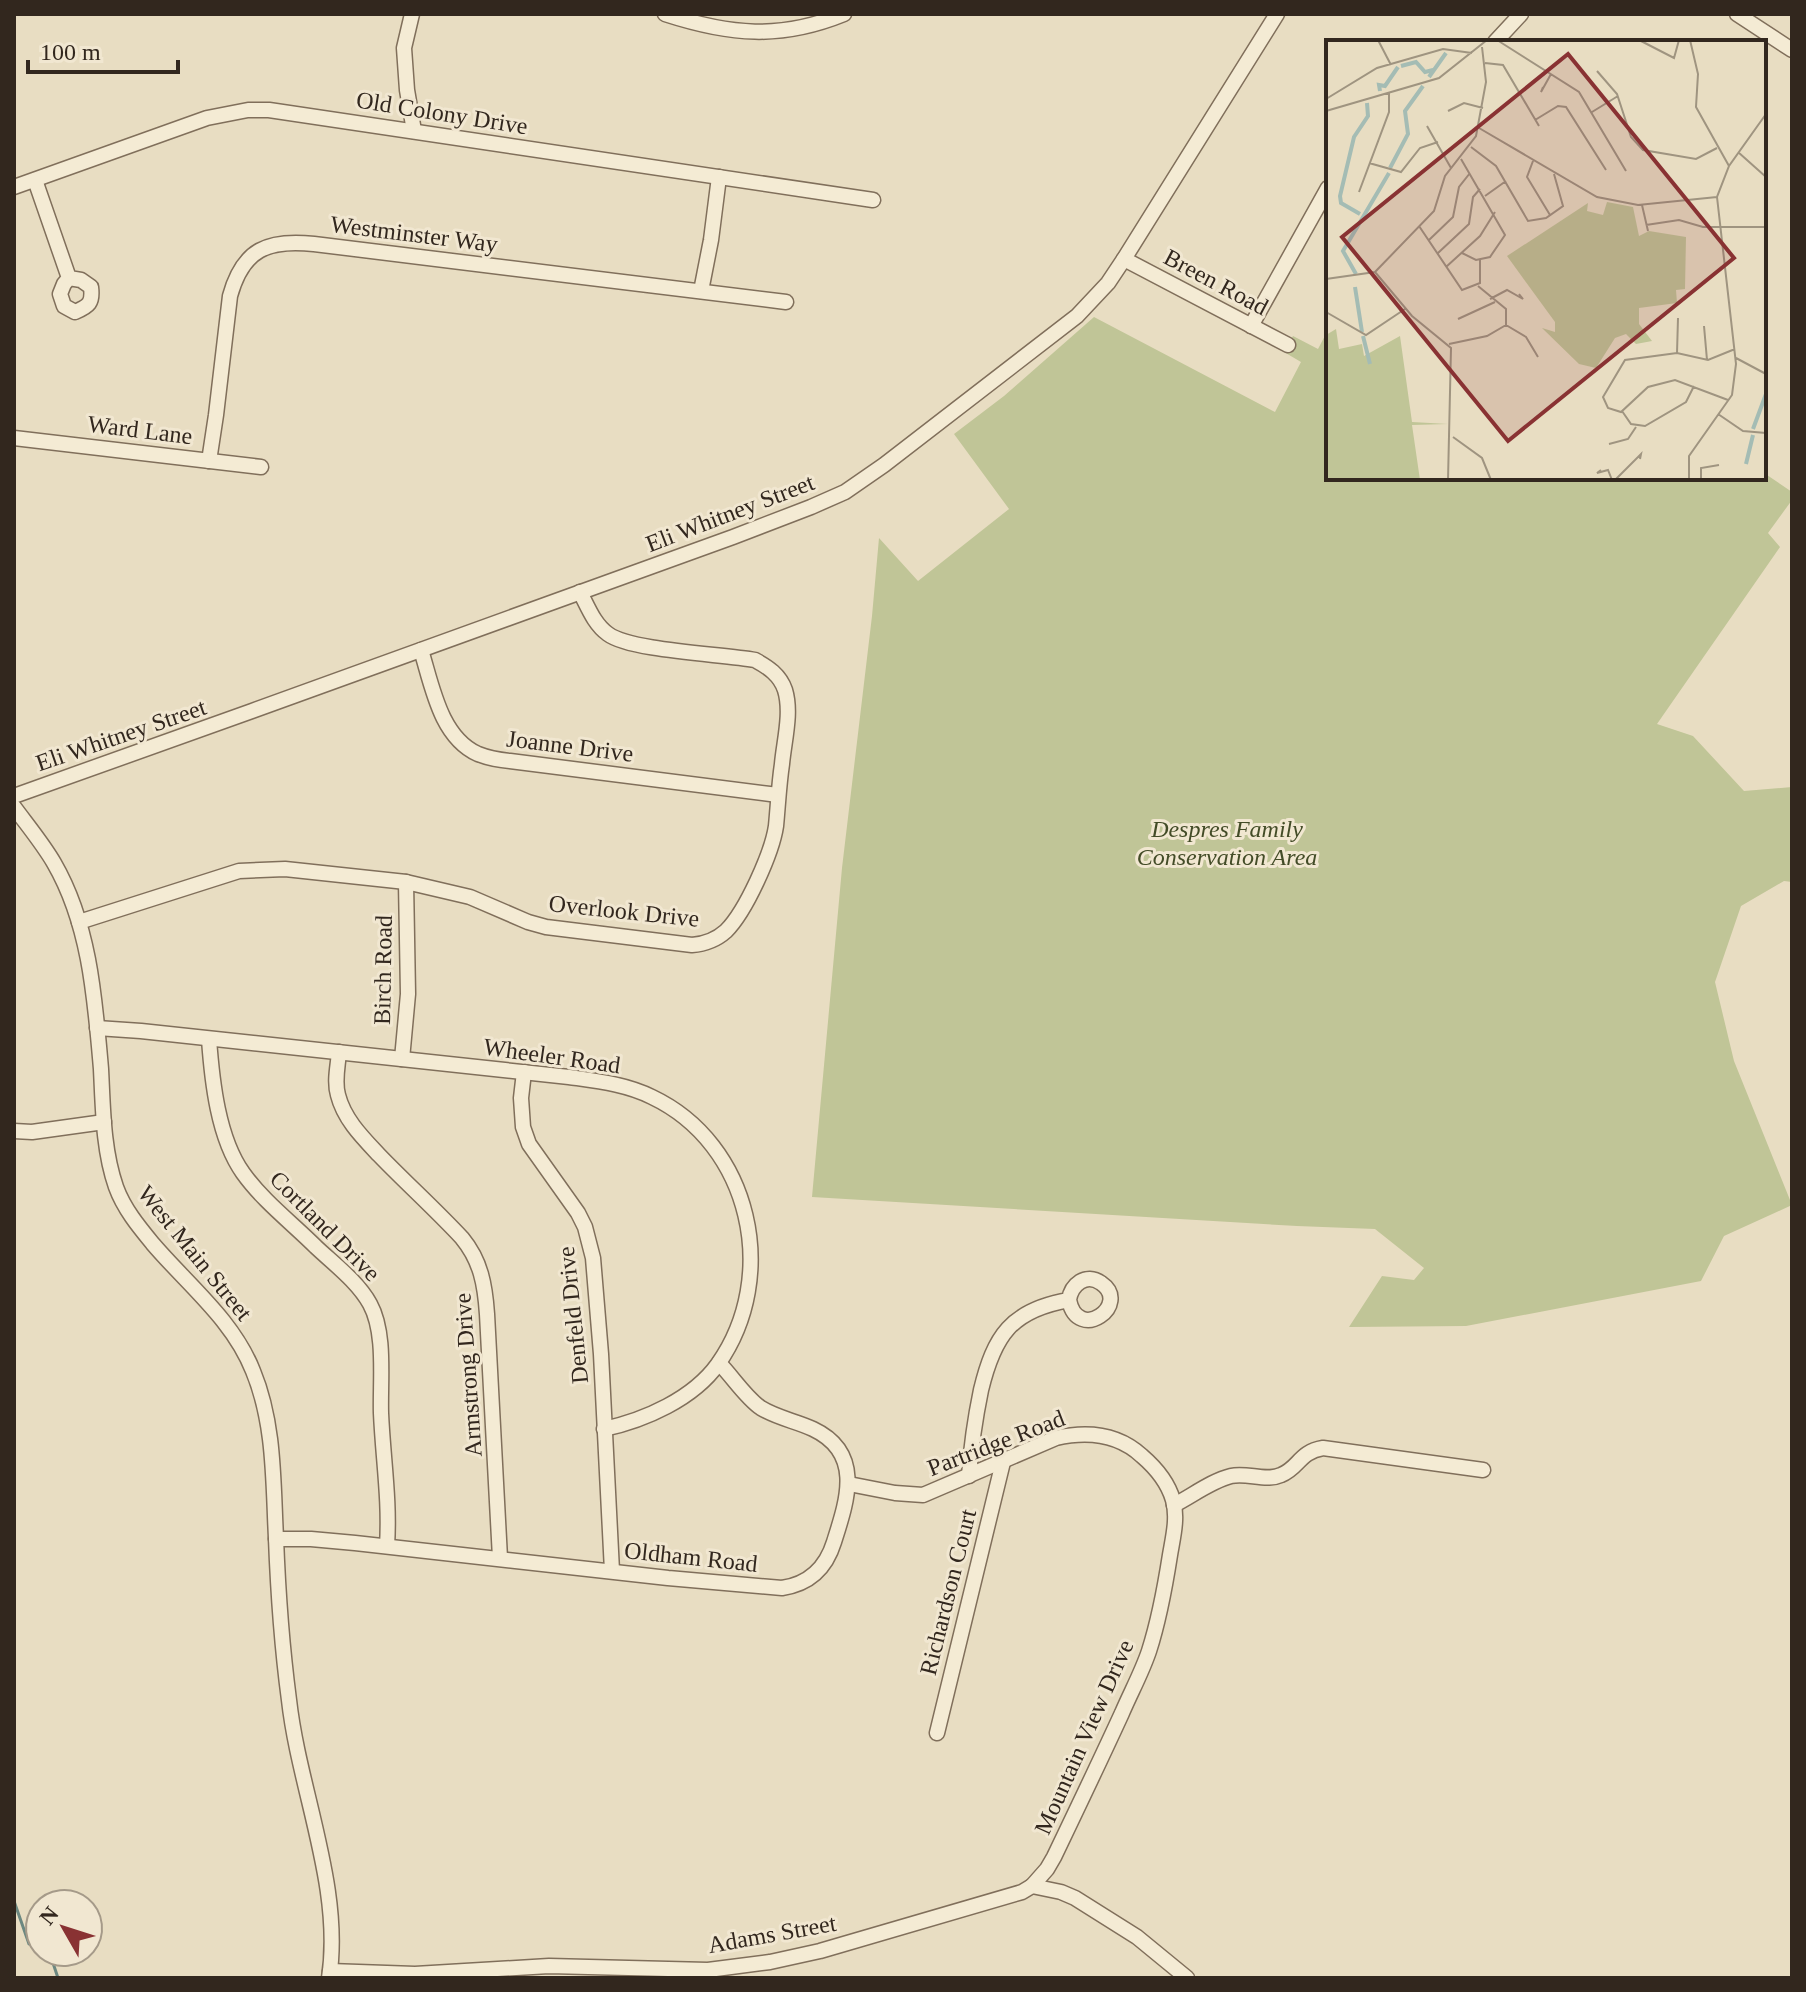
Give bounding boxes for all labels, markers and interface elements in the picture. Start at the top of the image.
scale bar [28,24,178,74]
text: 100 m [40,39,101,65]
inset map [1326,40,1766,480]
street label: Old Colony Drive [354,87,530,139]
street label: Westminster Way [329,211,499,257]
street label: Breen Road [1160,244,1272,320]
street label: Ward Lane [86,411,194,449]
street label: Eli Whitney Street [642,469,818,557]
street label: Eli Whitney Street [33,694,210,776]
street label: Joanne Drive [505,725,635,767]
park label: Despres Family Conservation Area [1137,816,1317,870]
street label: Overlook Drive [547,890,701,932]
street label: Birch Road [369,915,397,1025]
street label: Wheeler Road [482,1034,622,1078]
street label: Cortland Drive [265,1166,385,1286]
street label: West Main Street [133,1180,258,1326]
street label: Denfeld Drive [553,1245,593,1385]
street label: Armstrong Drive [449,1292,487,1458]
street label: Partridge Road [924,1405,1068,1481]
street label: Richardson Court [915,1506,981,1678]
street label: Oldham Road [623,1537,759,1577]
street label: Mountain View Drive [1029,1636,1139,1838]
north arrow [24,1888,104,1968]
text: N [34,1902,64,1930]
street label: Adams Street [706,1910,839,1958]

